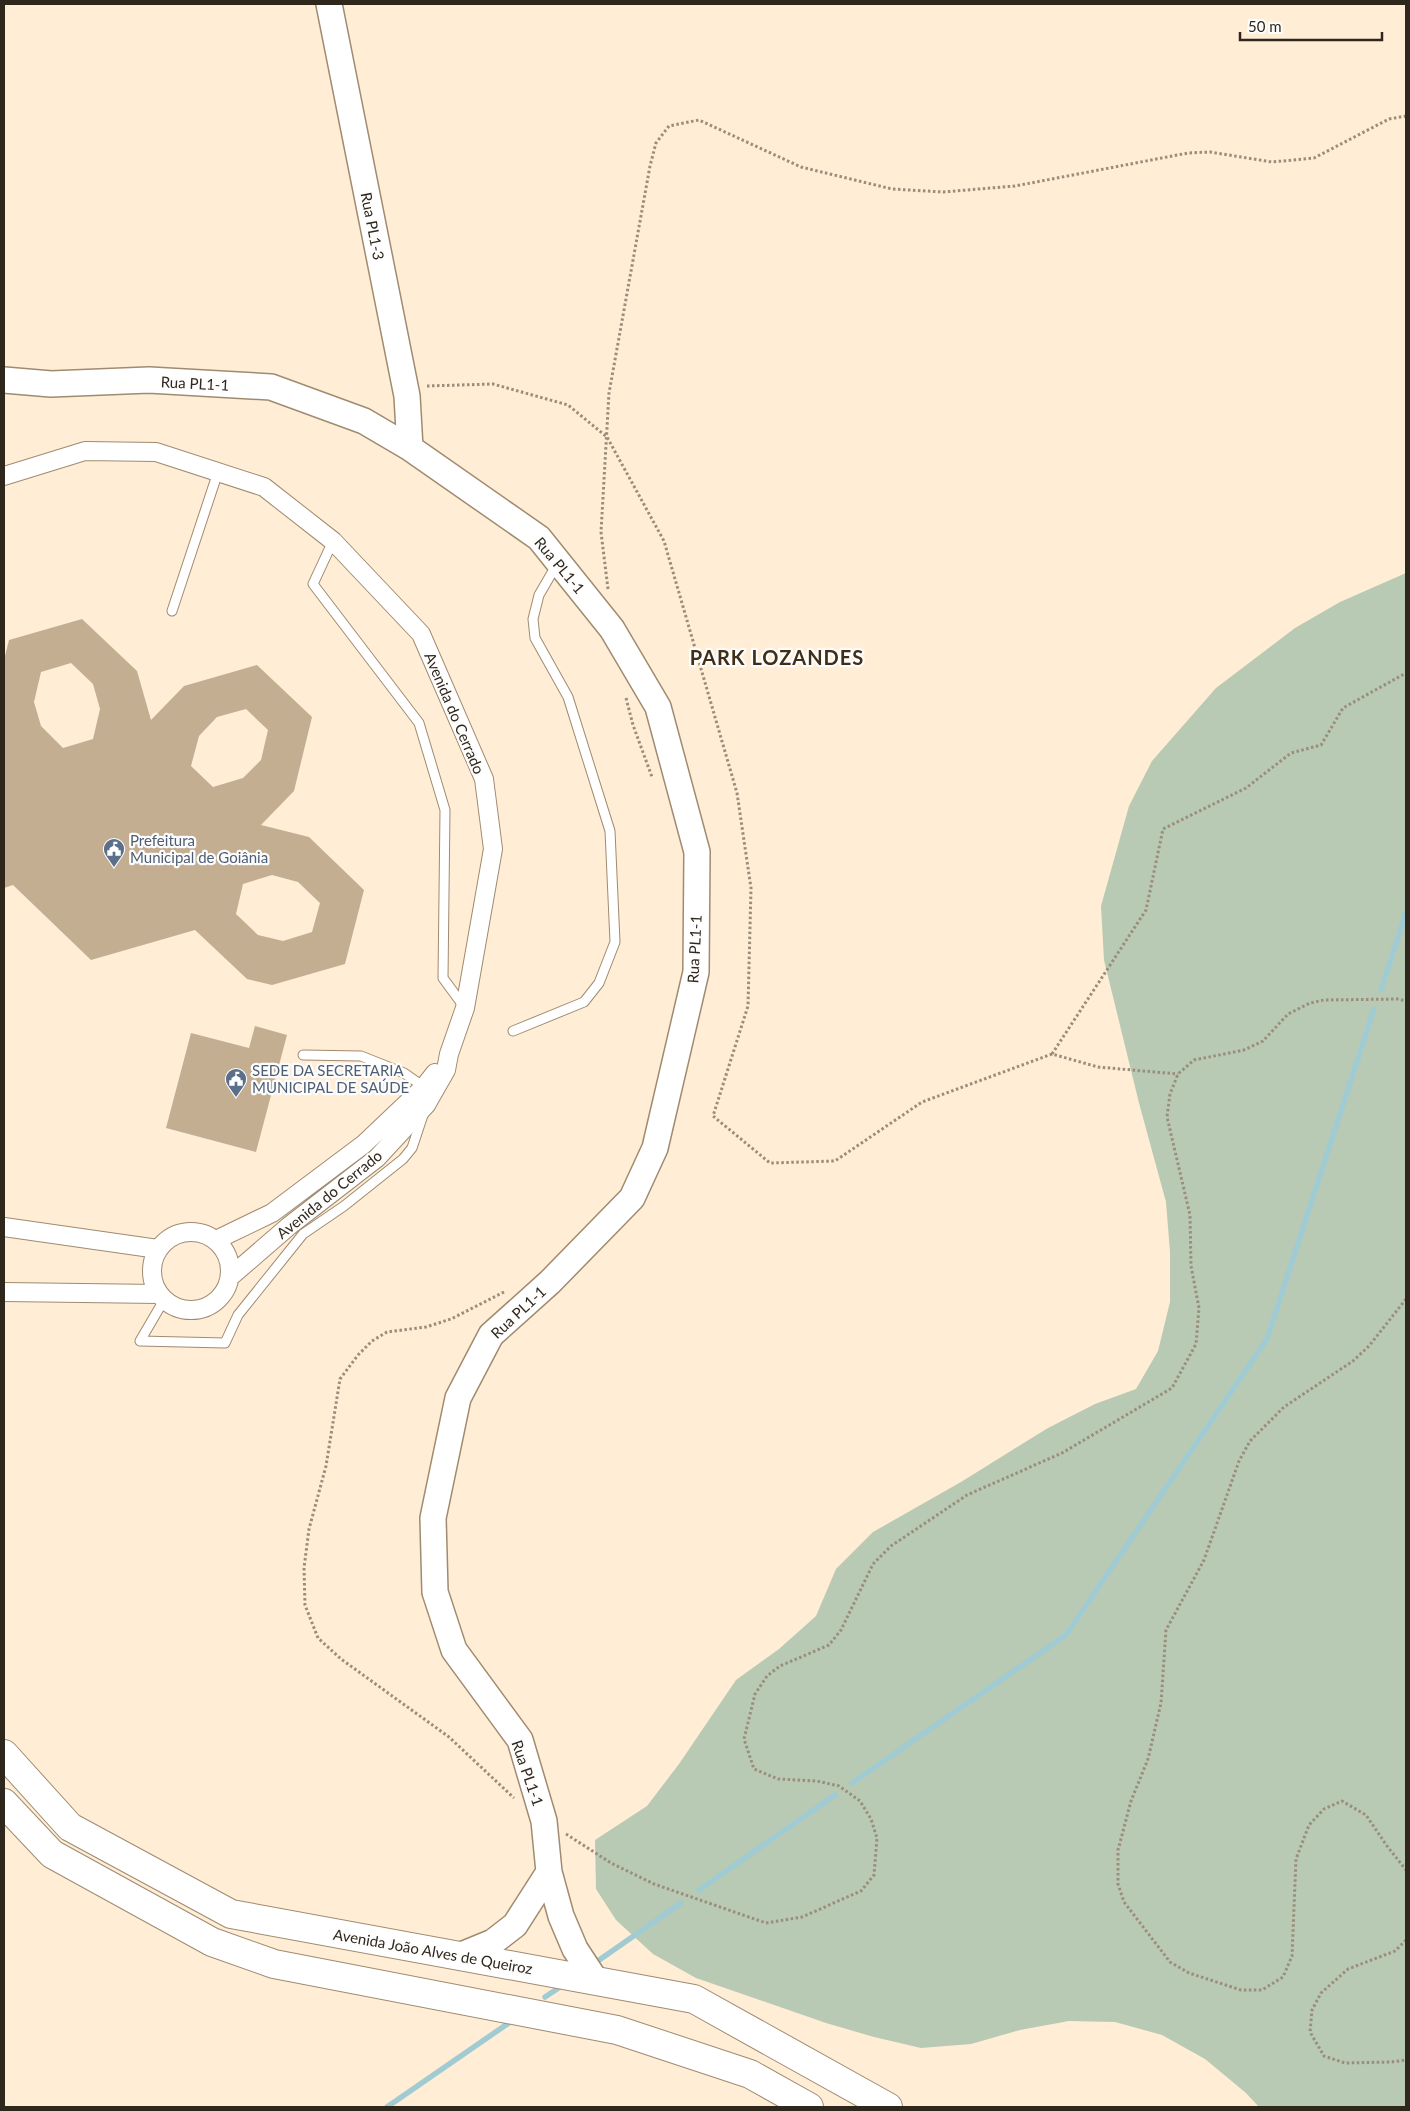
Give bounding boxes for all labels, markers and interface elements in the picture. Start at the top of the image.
scale bar [1240,10,1382,42]
text: 50 m [1248,17,1282,35]
street label: Rua PL1-3 [358,191,388,261]
street label: Rua PL1-1 [160,372,230,394]
street label: Rua PL1-1 [531,533,589,597]
district label: PARK LOZANDES [690,645,864,669]
street label: Avenida do Cerrado [421,649,489,777]
place label: Prefeitura Municipal de Goiânia [130,831,268,866]
public building icon: Prefeitura Municipal de Goiânia [102,837,126,868]
street label: Rua PL1-1 [683,914,705,984]
place label: SEDE DA SECRETARIA MUNICIPAL DE SAÚDE [252,1061,409,1096]
public building icon: SEDE DA SECRETARIA MUNICIPAL DE SAÚDE [224,1067,248,1098]
street label: Avenida do Cerrado [273,1146,385,1242]
street label: Rua PL1-1 [487,1282,549,1342]
street label: Rua PL1-1 [508,1738,548,1808]
street label: Avenida João Alves de Queiroz [332,1925,534,1977]

